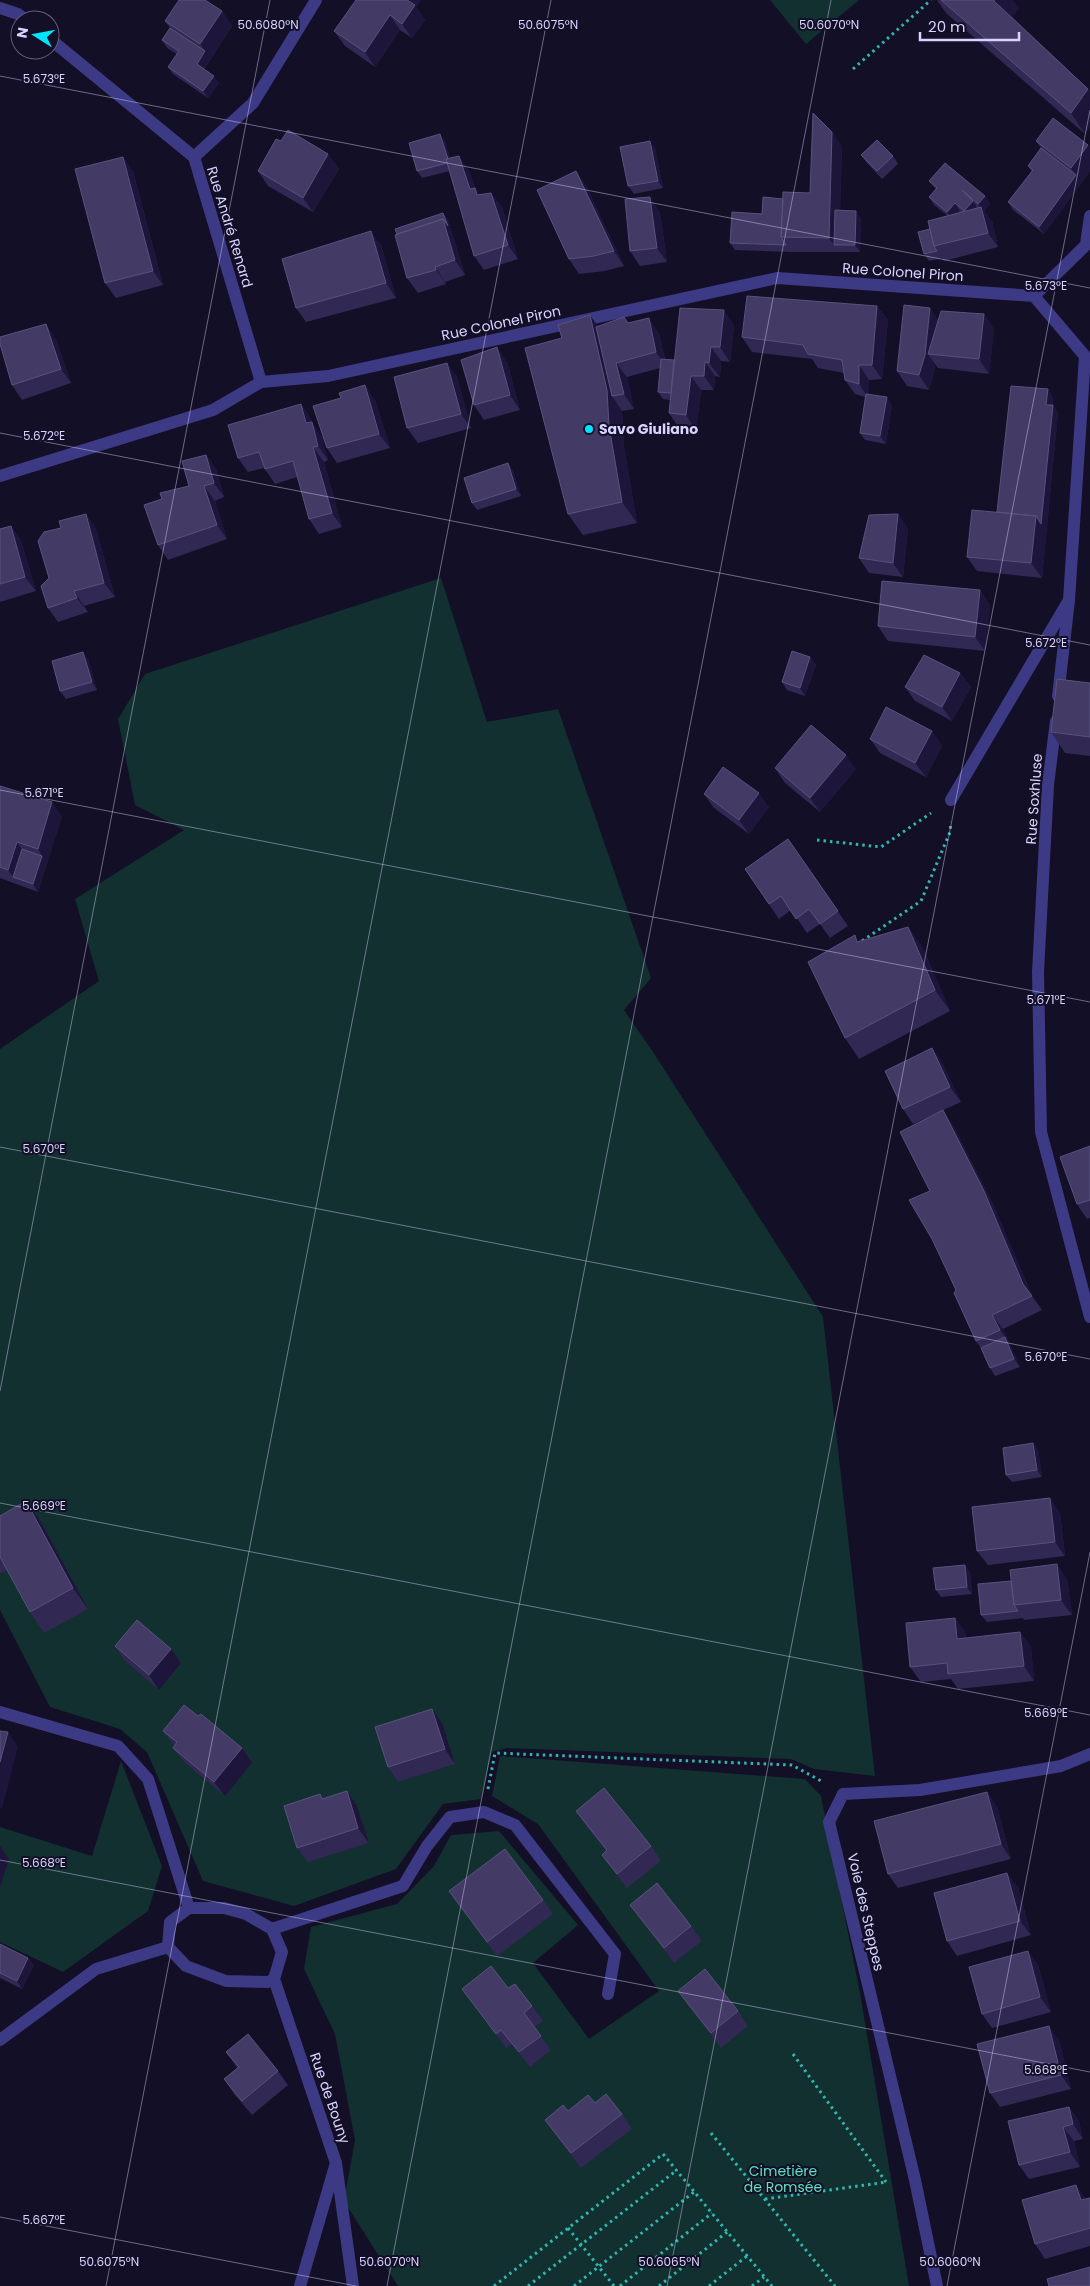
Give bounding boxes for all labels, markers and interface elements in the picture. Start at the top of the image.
north arrow [10,10,60,60]
scale bar [920,10,1019,42]
text: 50.6080°N [237,16,299,33]
text: 50.6075°N [518,16,578,33]
text: 50.6070°N [799,16,859,33]
text: 20 m [928,16,966,37]
text: N [11,25,33,40]
text: 5.673°E [23,70,65,87]
street label: Rue André Renard [202,164,258,290]
street label: Rue Colonel Piron [842,258,964,286]
text: 5.673°E [1025,277,1067,294]
street label: Rue Colonel Piron [439,301,563,345]
place label: Savo Giuliano [599,419,698,439]
marker: Savo Giuliano [583,423,595,435]
text: 5.672°E [23,427,65,444]
text: 5.672°E [1025,634,1067,651]
street label: Rue Soxhluse [1021,753,1047,845]
text: 5.671°E [24,784,64,801]
text: 5.671°E [1026,991,1066,1008]
text: 5.670°E [23,1140,65,1157]
text: 5.670°E [1025,1348,1067,1365]
text: 5.669°E [22,1497,66,1514]
text: 5.669°E [1024,1704,1068,1721]
street label: Voie des Steppes [843,1851,889,1973]
text: 5.668°E [22,1854,66,1871]
street label: Rue de Bouny [305,2050,355,2146]
text: 5.668°E [1024,2061,1068,2078]
park label: Cimetière de Romsée [744,2161,823,2197]
text: 5.667°E [23,2211,65,2228]
text: 50.6075°N [79,2253,139,2270]
text: 50.6070°N [359,2253,419,2270]
text: 50.6065°N [638,2253,700,2270]
text: 50.6060°N [919,2253,981,2270]

